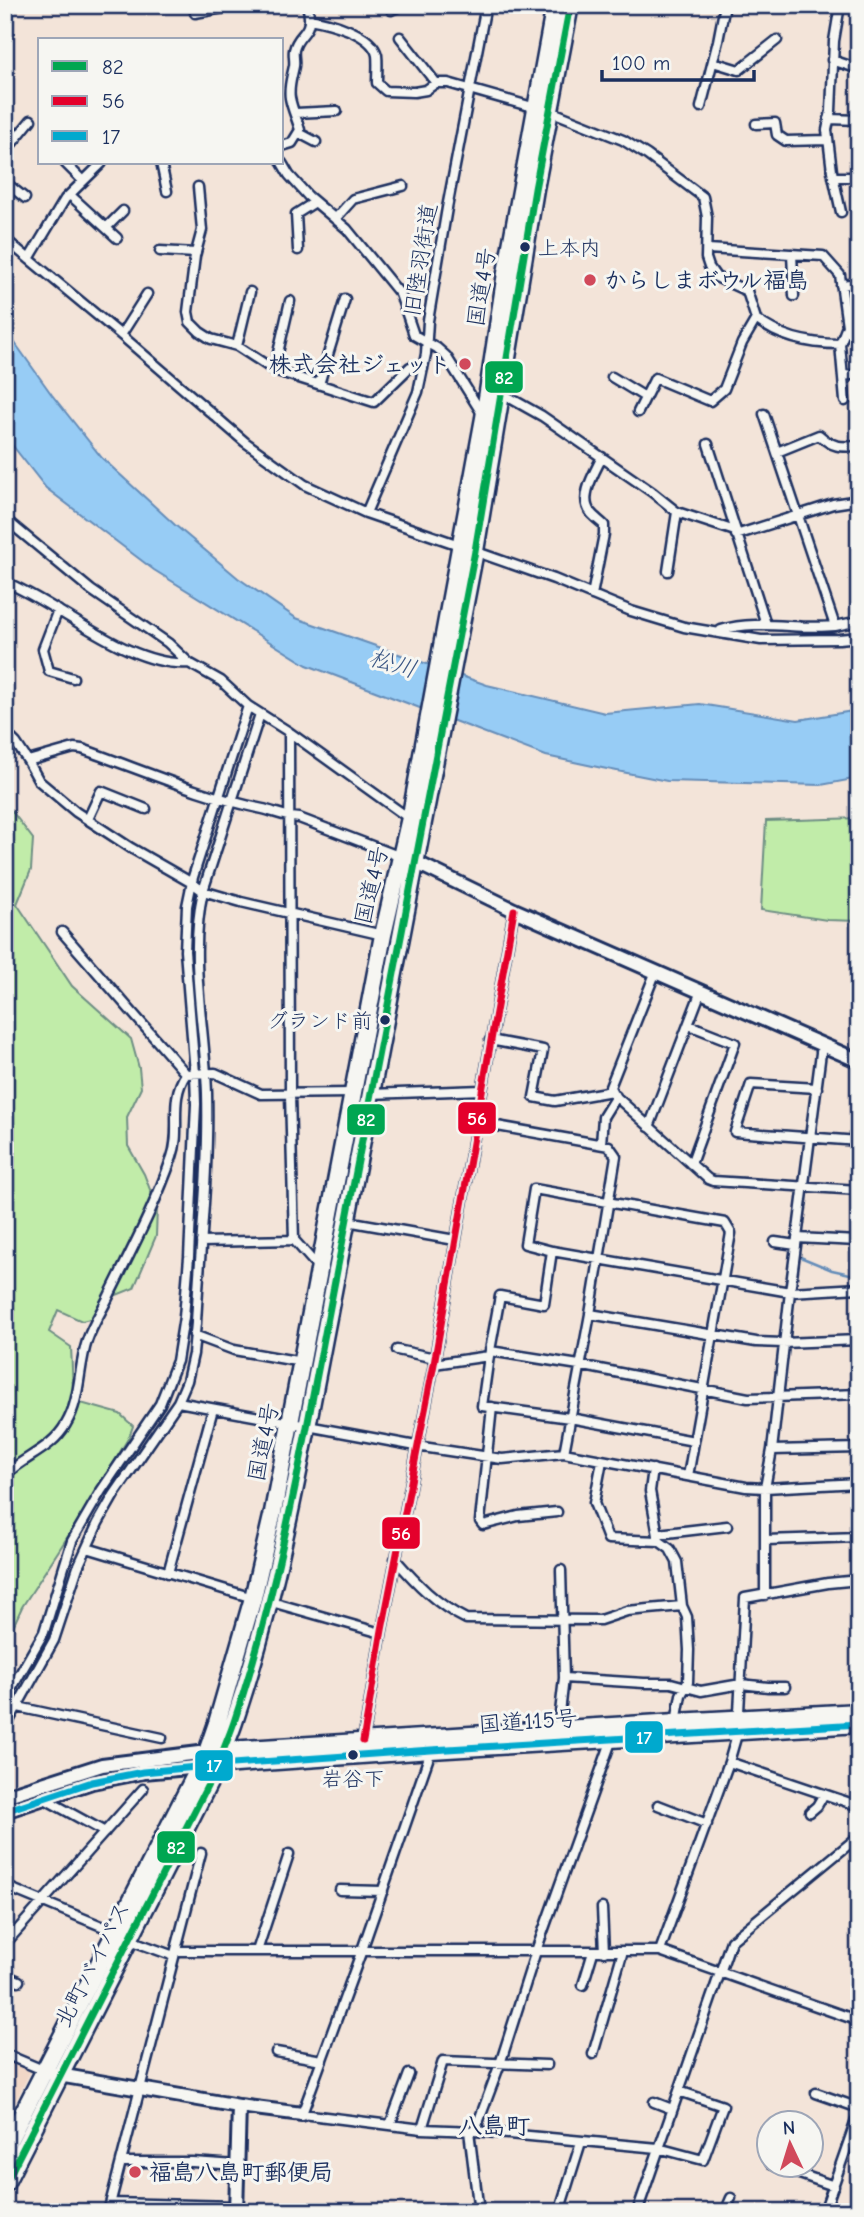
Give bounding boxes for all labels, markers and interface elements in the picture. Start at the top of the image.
legend [38,38,284,164]
scale bar [602,38,754,82]
text: 100 m [612,51,670,75]
text: 82 [102,55,124,79]
text: 56 [102,89,125,113]
text: 17 [102,125,120,149]
street label: 旧陸羽街道 [398,201,443,319]
place label: 上本内 [538,236,601,260]
marker: 上本内 [518,240,532,254]
street label: 国道4号 [462,245,501,329]
place label: からしまボウル福島 [604,267,809,294]
marker: からしまボウル福島 [582,272,598,288]
place label: 株式会社ジェット [269,351,451,378]
marker: 株式会社ジェット [457,356,473,372]
line badge: 82 [484,360,524,394]
text: 82 [494,367,514,389]
water label: 松川 [366,643,420,683]
street label: 国道4号 [349,843,394,927]
place label: グランド前 [267,1009,372,1033]
marker: グランド前 [378,1013,392,1027]
line badge: 56 [457,1101,497,1135]
line badge: 82 [346,1103,386,1136]
text: 56 [467,1108,487,1130]
text: 82 [356,1109,376,1131]
street label: 国道4号 [243,1400,284,1484]
line badge: 56 [381,1516,421,1550]
text: 56 [391,1523,411,1545]
street label: 国道115号 [477,1705,579,1738]
line badge: 17 [624,1720,664,1754]
text: 17 [636,1727,652,1749]
marker: 岩谷下 [346,1748,360,1762]
line badge: 17 [194,1749,234,1782]
text: 17 [206,1755,222,1777]
place label: 岩谷下 [322,1767,385,1791]
line badge: 82 [156,1830,196,1864]
text: 82 [166,1837,186,1859]
street label: 北町バイパス [49,1897,136,2032]
north arrow [756,2108,826,2178]
district label: 八島町 [458,2112,530,2140]
text: N [782,2117,796,2139]
place label: 福島八島町郵便局 [149,2159,333,2186]
marker: 福島八島町郵便局 [127,2164,143,2180]

